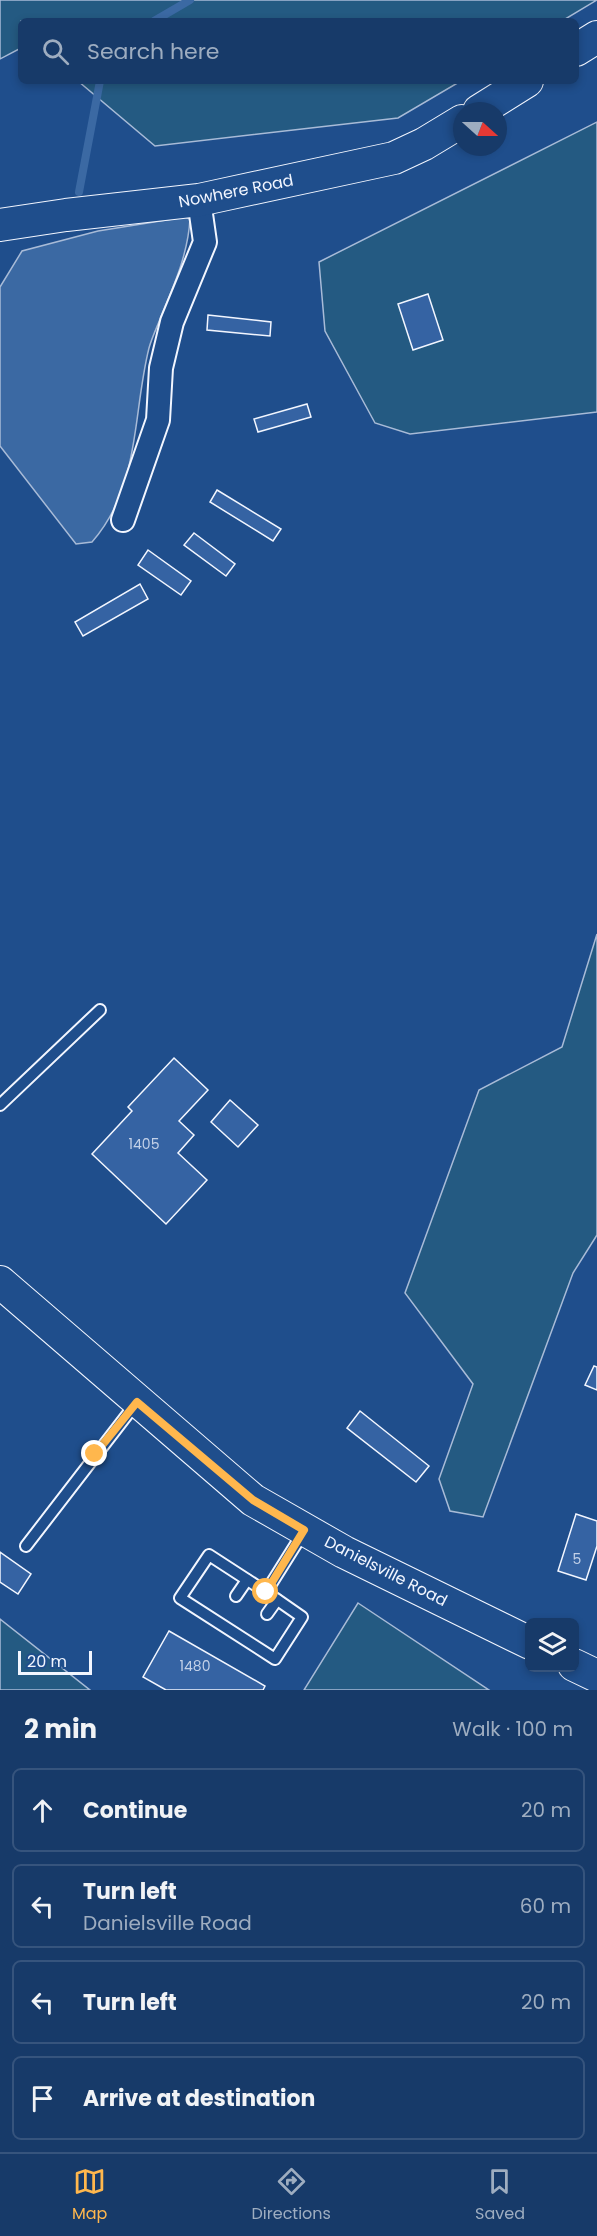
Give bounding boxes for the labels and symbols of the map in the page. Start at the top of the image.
north arrow [453,102,507,156]
street label: Nowhere Road [177,169,295,213]
house number: 1405 [129,1134,159,1154]
route end [81,1440,107,1466]
street label: Danielsville Road [321,1530,451,1612]
house number: 5 [573,1549,581,1569]
route start [252,1578,278,1604]
scale bar [18,1648,92,1676]
house number: 1480 [180,1656,210,1676]

